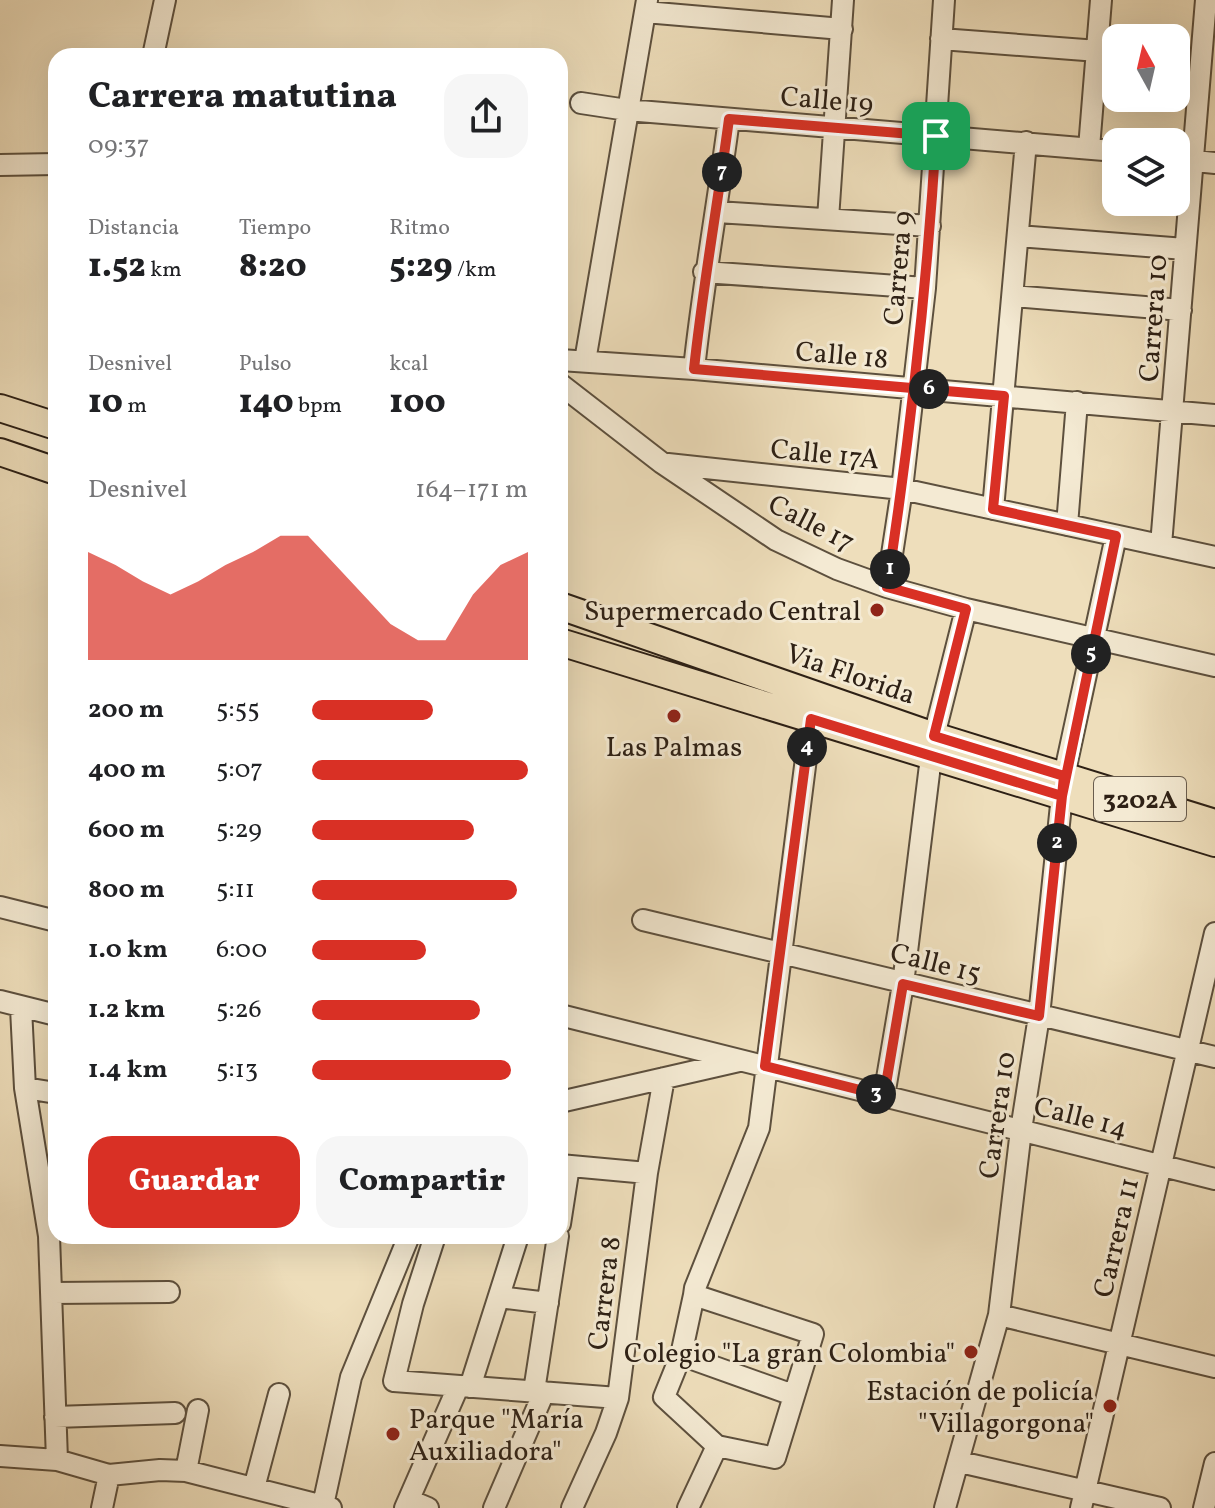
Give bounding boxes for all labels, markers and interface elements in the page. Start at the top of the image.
north arrow [1102,24,1190,112]
map controls [1102,24,1190,216]
text: Carrera matutina [88,73,397,123]
button: share [444,74,528,158]
street label: Calle 19 [779,78,875,125]
pin [902,102,970,170]
icon: arrive [914,114,958,158]
text: 09:37 [88,128,149,164]
button: layers [1102,128,1190,216]
pin: 7 [702,152,742,192]
text: 7 [717,156,727,187]
street label: Carrera 9 [875,209,924,327]
text: Distancia [88,213,179,244]
text: Tiempo [239,213,311,244]
text: Ritmo [389,213,450,244]
text: 1.52 [88,244,146,291]
text: 8:20 [239,244,307,291]
text: 5:29 [389,244,453,291]
street label: Carrera 10 [1131,253,1178,383]
text: km [146,255,182,286]
text: /km [453,255,497,286]
street label: Calle 18 [794,333,890,380]
text: Desnivel [88,349,172,380]
text: Pulso [239,349,292,380]
text: kcal [389,349,428,380]
pin: 6 [909,369,949,409]
text: 6 [923,373,935,404]
text: 10 [88,380,123,427]
text: 140 [239,380,294,427]
text: 100 [389,380,446,427]
text: m [123,391,147,422]
text: bpm [294,391,342,422]
street label: Calle 17A [768,430,881,481]
text: Desnivel [88,472,187,508]
text: 164–171 m [415,472,528,508]
street label: Calle 17 [761,486,861,563]
pin: 1 [870,549,910,589]
text: 1 [886,553,894,584]
place label: Supermercado Central [584,593,861,632]
marker: Supermercado Central [868,601,886,619]
pin: 5 [1071,634,1111,674]
street label: Via Florida [780,635,920,716]
text: 5 [1086,638,1096,669]
text: 200 m [88,692,164,728]
text: 5:55 [216,692,260,728]
marker: Las Palmas [665,707,683,725]
pin: 4 [787,727,827,767]
place label: Las Palmas [606,729,742,768]
text: 4 [800,731,814,762]
text: 400 m [88,752,166,788]
text: 5:07 [216,752,263,788]
road number: 3202A [1094,777,1186,821]
text: 600 m [88,812,165,848]
text: 5:29 [216,812,262,848]
pin: 2 [1037,823,1077,863]
text: 2 [1051,827,1063,858]
text: 800 m [88,872,165,908]
text: 5:11 [216,872,255,908]
text: 1.0 km [88,932,168,968]
text: 6:00 [216,932,267,968]
street label: Calle 15 [886,934,985,994]
text: 1.2 km [88,992,165,1028]
text: 5:26 [216,992,262,1028]
street label: Carrera 10 [970,1049,1027,1181]
text: 1.4 km [88,1052,168,1088]
text: 5:13 [216,1052,258,1088]
pin: 3 [856,1074,896,1114]
text: 3 [870,1078,882,1109]
street label: Calle 14 [1029,1088,1131,1149]
button: Guardar [88,1136,300,1228]
button: Compartir [316,1136,528,1228]
street label: Carrera 11 [1085,1174,1150,1301]
street label: Carrera 8 [579,1234,632,1352]
place label: Colegio "La gran Colombia" [624,1335,955,1374]
marker: Colegio "La gran Colombia" [962,1343,980,1361]
place label: Estación de policía "Villagorgona" [866,1373,1094,1444]
marker: Estación de policía "Villagorgona" [1101,1397,1119,1415]
place label: Parque "María Auxiliadora" [409,1401,584,1472]
marker: Parque "María Auxiliadora" [384,1425,402,1443]

